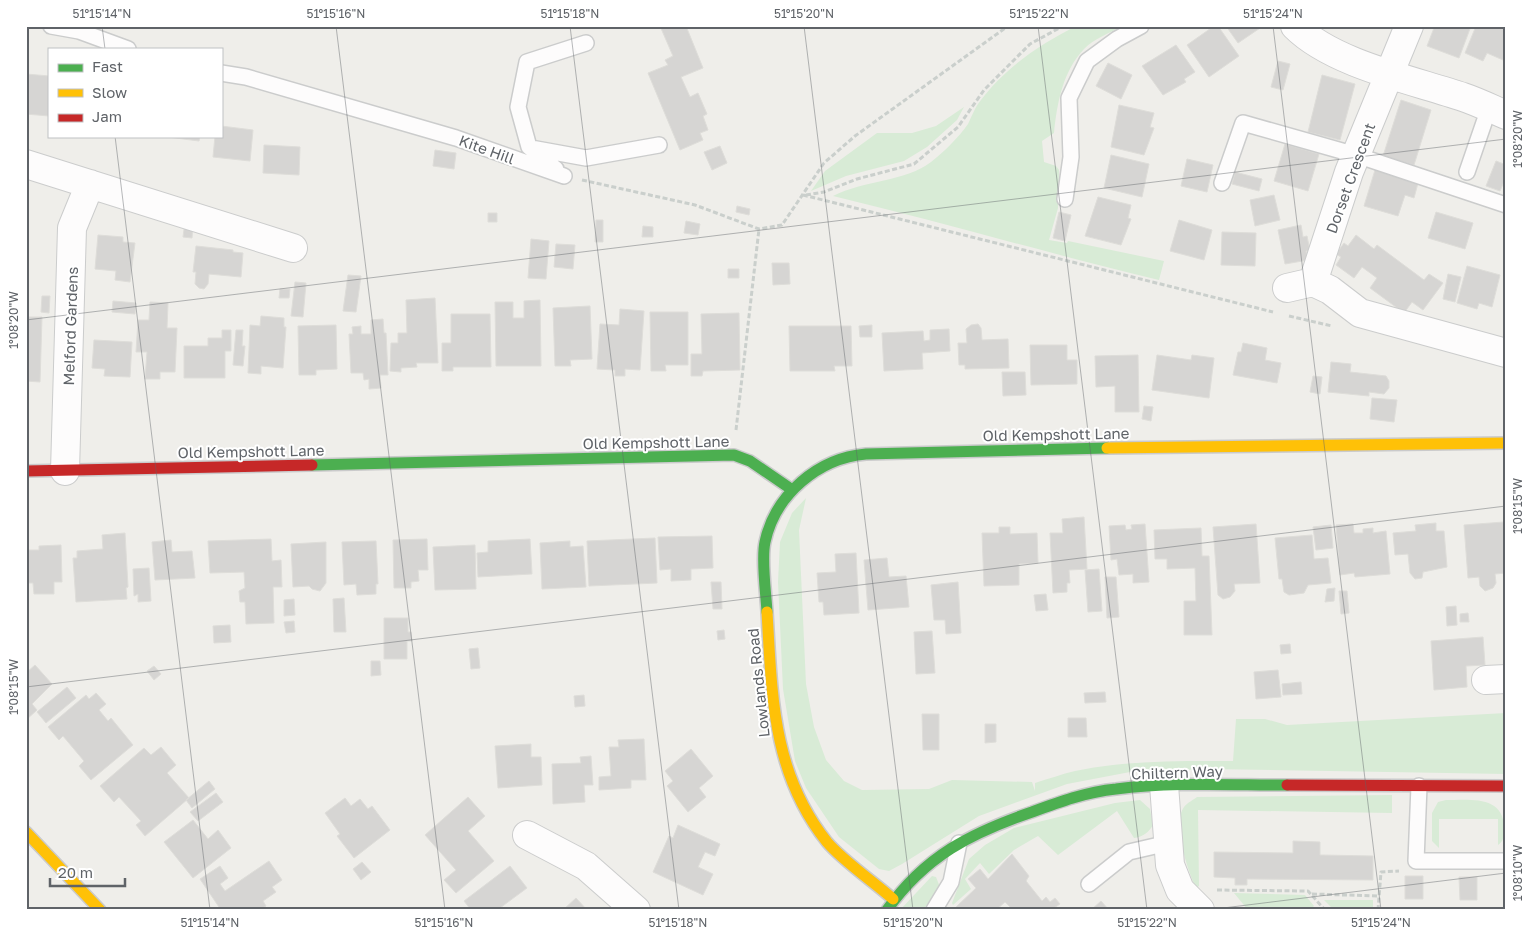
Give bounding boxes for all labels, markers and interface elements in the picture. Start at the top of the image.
text: 51°15'14"N [73,6,131,21]
text: 51°15'16"N [307,6,365,21]
text: 51°15'18"N [541,6,599,21]
text: 51°15'20"N [774,6,834,21]
text: 51°15'22"N [1009,6,1069,21]
text: 51°15'24"N [1243,6,1303,21]
legend [48,48,222,138]
text: Fast [92,57,123,75]
text: Slow [92,83,127,101]
text: Jam [92,107,122,125]
text: 1°08'20"W [1510,110,1525,168]
street label: Dorset Crescent [1322,120,1378,236]
street label: Kite Hill [457,131,517,167]
street label: Melford Gardens [59,266,81,386]
text: 1°08'20"W [6,291,21,349]
street label: Old Kempshott Lane [982,424,1130,444]
street label: Old Kempshott Lane [582,432,730,452]
street label: Old Kempshott Lane [177,441,325,461]
text: 1°08'15"W [1510,477,1525,534]
street label: Lowlands Road [743,628,773,738]
text: 1°08'15"W [6,658,21,715]
street label: Chiltern Way [1131,761,1224,783]
text: 1°08'10"W [1510,844,1525,901]
scale bar [50,856,125,888]
text: 20 m [58,863,93,881]
text: 51°15'14"N [181,915,239,930]
text: 51°15'16"N [415,915,473,930]
text: 51°15'18"N [649,915,707,930]
text: 51°15'20"N [883,915,943,930]
text: 51°15'22"N [1117,915,1177,930]
text: 51°15'24"N [1351,915,1411,930]

